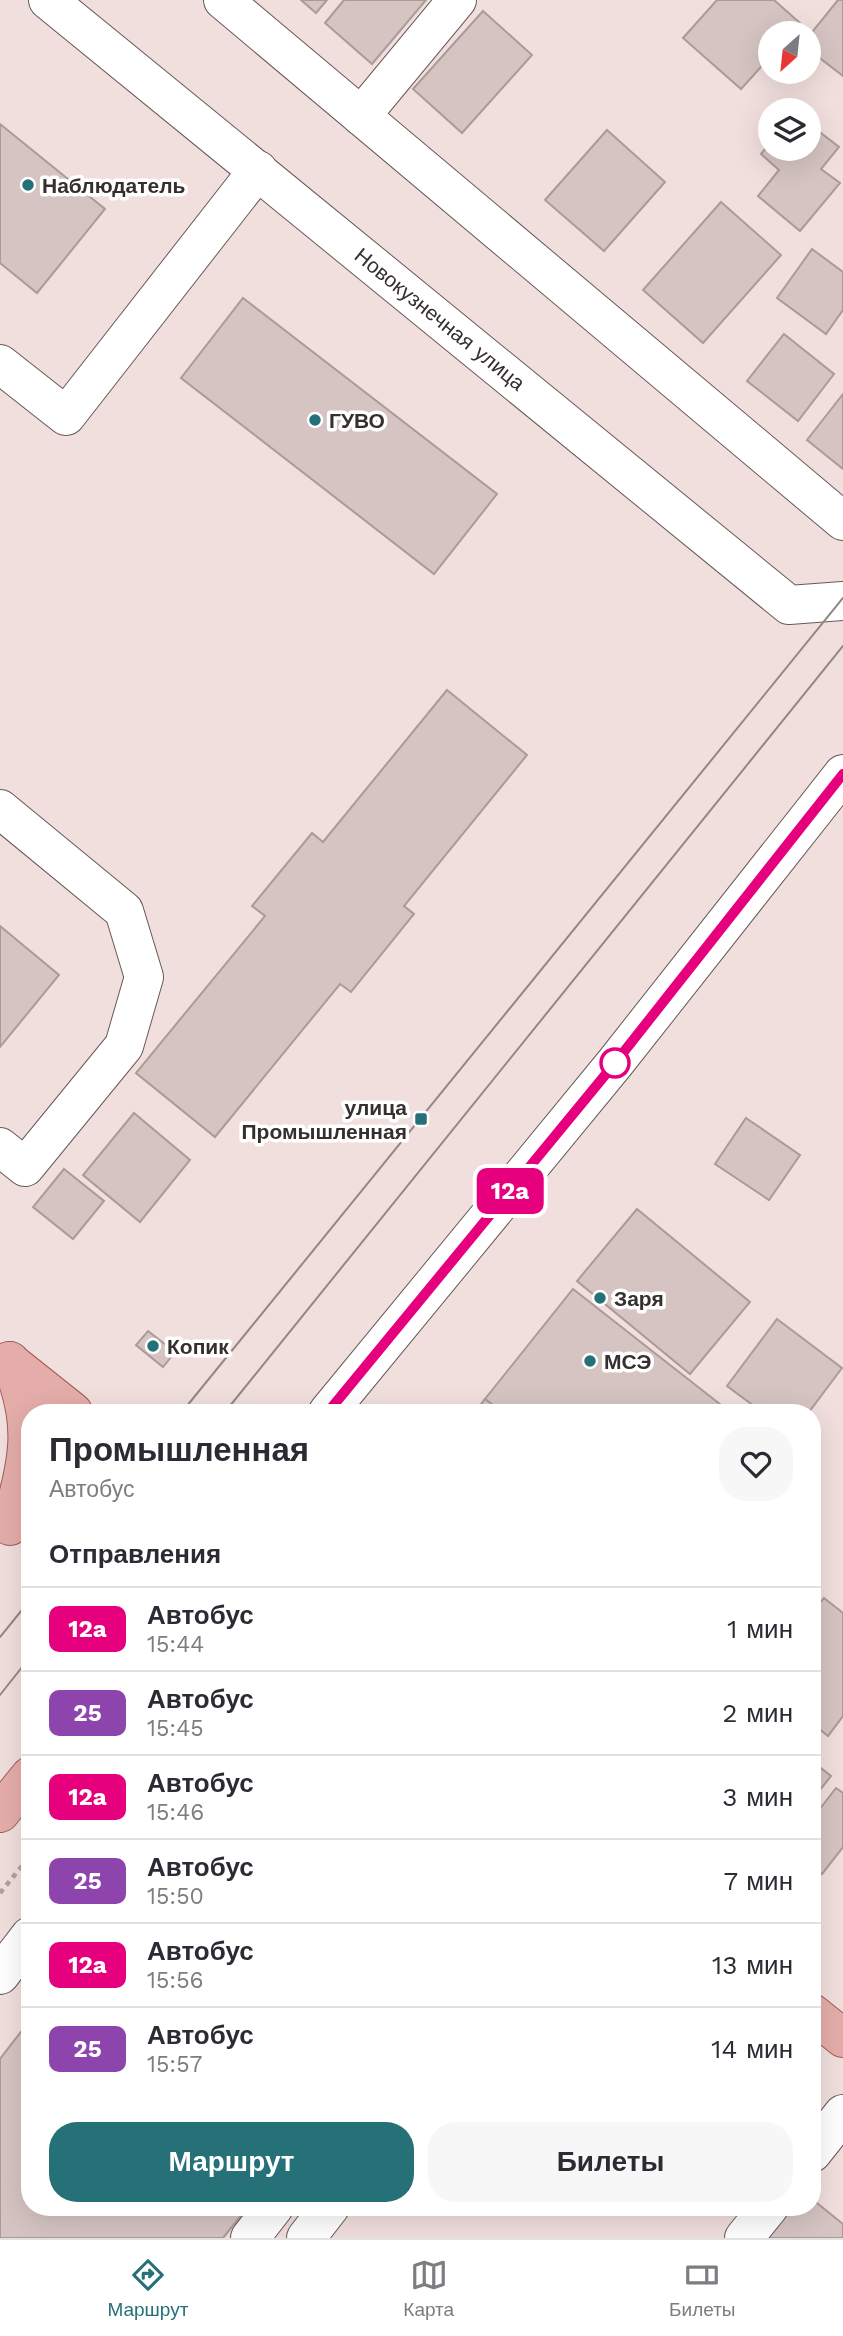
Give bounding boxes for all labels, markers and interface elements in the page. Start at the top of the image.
north arrow [758,21,821,84]
map controls [758,21,821,161]
button: layers [758,98,821,161]
place label: Наблюдатель [42,173,186,198]
marker: Наблюдатель [20,177,36,193]
street label: Новокузнечная улица [350,243,531,396]
place label: ГУВО [329,408,385,433]
marker: ГУВО [307,412,323,428]
unlabelled marker [600,1048,630,1078]
place label: улица Промышленная [242,1095,407,1144]
marker: улица Промышленная [413,1111,429,1127]
line badge: 12a [470,1168,550,1214]
text: 12a [491,1177,529,1205]
place label: Заря [614,1286,664,1311]
marker: Заря [592,1290,608,1306]
place label: Копик [167,1334,229,1359]
marker: Копик [145,1338,161,1354]
place label: МСЭ [604,1349,651,1374]
marker: МСЭ [582,1353,598,1369]
button: heart [719,1427,793,1501]
text: Промышленная [49,1430,309,1469]
text: Автобус [49,1476,135,1503]
text: Отправления [49,1539,221,1569]
text: Автобус [147,1600,254,1630]
text: 1 мин [727,1614,793,1644]
text: 12a [68,1615,107,1643]
text: 15:44 [147,1631,204,1658]
text: Автобус [147,1684,254,1714]
text: 2 мин [722,1698,793,1728]
text: 25 [73,1699,102,1727]
text: 15:45 [147,1715,204,1742]
text: Автобус [147,1768,254,1798]
text: 3 мин [722,1782,793,1812]
text: 12a [68,1783,107,1811]
text: 15:46 [147,1799,204,1826]
text: Автобус [147,1852,254,1882]
text: 7 мин [724,1866,793,1896]
text: 25 [73,1867,102,1895]
text: 15:50 [147,1883,204,1910]
text: Автобус [147,1936,254,1966]
text: 13 мин [712,1950,793,1980]
text: 12a [68,1951,107,1979]
text: 15:56 [147,1967,204,1994]
text: Автобус [147,2020,254,2050]
text: 14 мин [711,2034,793,2064]
text: 25 [73,2035,102,2063]
text: 15:57 [147,2051,202,2078]
button: Маршрут [49,2122,414,2202]
button: Билеты [428,2122,793,2202]
tab: Маршрут [107,2256,188,2321]
tab: Карта [403,2256,454,2321]
tab: Билеты [669,2256,736,2321]

